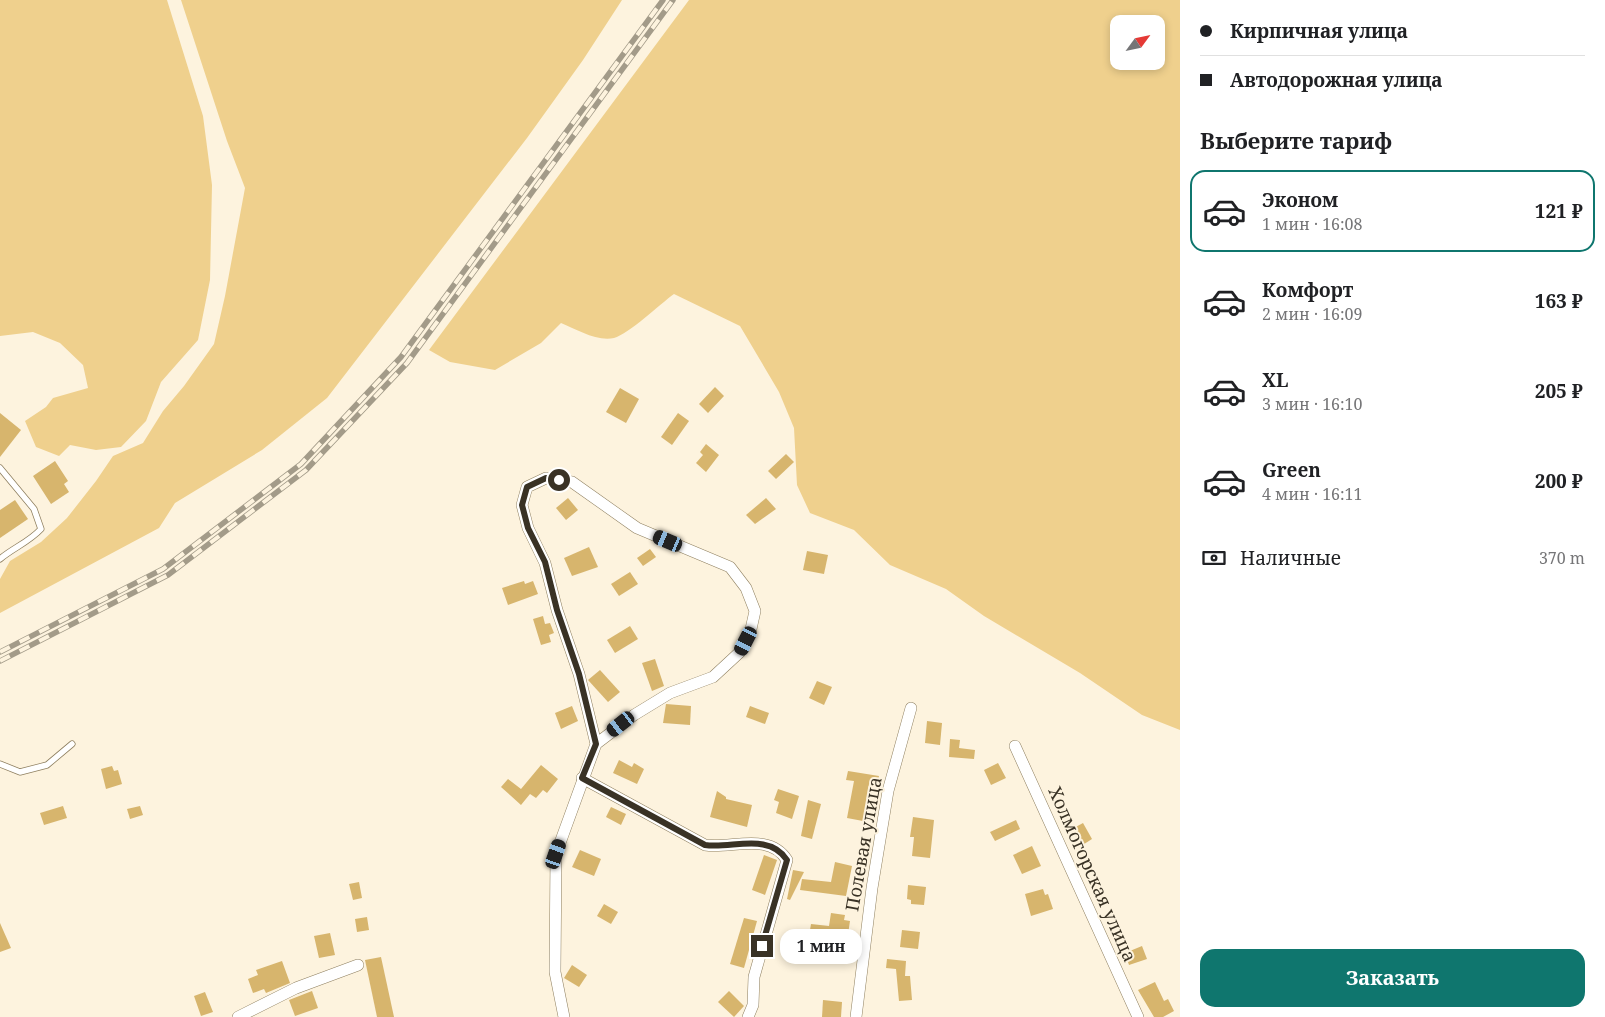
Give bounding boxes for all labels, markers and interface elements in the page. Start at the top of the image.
north arrow [1110,15,1165,70]
map controls [1110,15,1165,70]
text: Кирпичная улица [1230,18,1408,44]
text: Автодорожная улица [1230,67,1443,93]
text: Выберите тариф [1200,125,1392,155]
text: Эконом [1262,187,1338,213]
icon: car [1202,189,1247,234]
text: 121 ₽ [1535,198,1583,224]
text: 1 мин · 16:08 [1262,213,1363,235]
text: Комфорт [1262,277,1353,303]
icon: car [1202,279,1247,324]
text: 163 ₽ [1535,288,1583,314]
text: 2 мин · 16:09 [1262,303,1363,325]
text: XL [1262,367,1288,393]
icon: car [1202,369,1247,414]
text: 205 ₽ [1535,378,1583,404]
text: 3 мин · 16:10 [1262,393,1363,415]
text: Green [1262,457,1321,483]
icon: car [1202,459,1247,504]
text: 200 ₽ [1535,468,1583,494]
route start [548,469,570,491]
text: 4 мин · 16:11 [1262,483,1363,505]
car [651,528,684,554]
icon: cash [1200,544,1228,572]
text: Наличные [1240,545,1341,571]
text: 370 m [1539,547,1585,569]
car [732,624,759,658]
car [604,709,637,739]
street label: Полевая улица [839,775,887,913]
street label: Холмогорская улица [1044,783,1142,965]
car [544,837,567,871]
callout: 1 мин [780,928,862,964]
route end [751,935,773,957]
text: 1 мин [797,935,845,957]
button: Заказать [1200,949,1585,1007]

